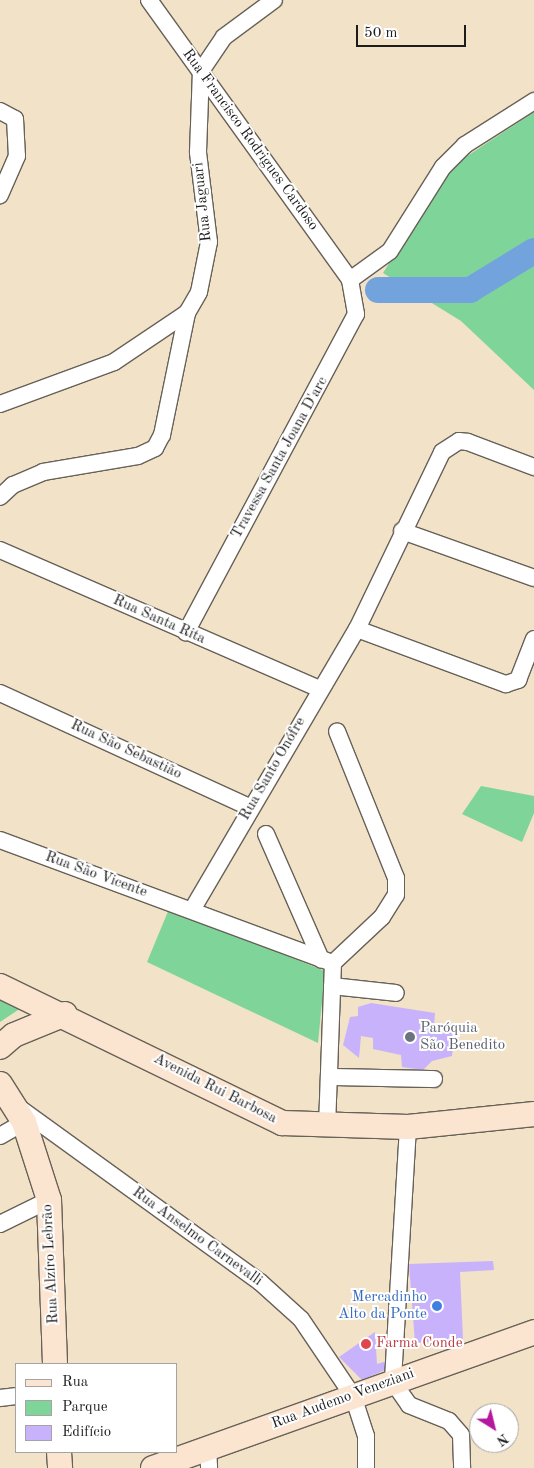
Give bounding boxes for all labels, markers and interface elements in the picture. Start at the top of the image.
scale bar [359,15,469,47]
text: 50 m [364,26,398,41]
street label: Rua Francisco Rodrigues Cardoso [178,46,322,234]
street label: Rua Jaguari [190,161,216,243]
street label: Travessa Santa Joana D'arc [228,374,332,542]
street label: Rua Santa Rita [110,592,208,648]
street label: Rua Santo Onófre [236,714,310,824]
street label: Rua São Sebastião [68,716,184,784]
street label: Rua São Vicente [42,848,150,902]
place label: Paróquia São Benedito [420,1019,505,1054]
marker: Paróquia São Benedito [404,1031,416,1043]
street label: Avenida Rui Barbosa [150,1050,280,1128]
street label: Rua Anselmo Carnevalli [128,1184,266,1290]
street label: Rua Alzíro Lebrão [39,1204,63,1324]
place label: Mercadinho Alto da Ponte [338,1288,427,1323]
marker: Mercadinho Alto da Ponte [431,1300,443,1312]
place label: Farma Conde [376,1335,463,1353]
marker: Farma Conde [360,1338,372,1350]
legend [15,1363,178,1453]
street label: Rua Audemo Veneziani [269,1365,417,1433]
text: Rua [62,1375,88,1390]
text: Parque [62,1400,108,1415]
north arrow [469,1403,519,1453]
text: Edifício [62,1425,111,1440]
text: N [494,1431,511,1448]

